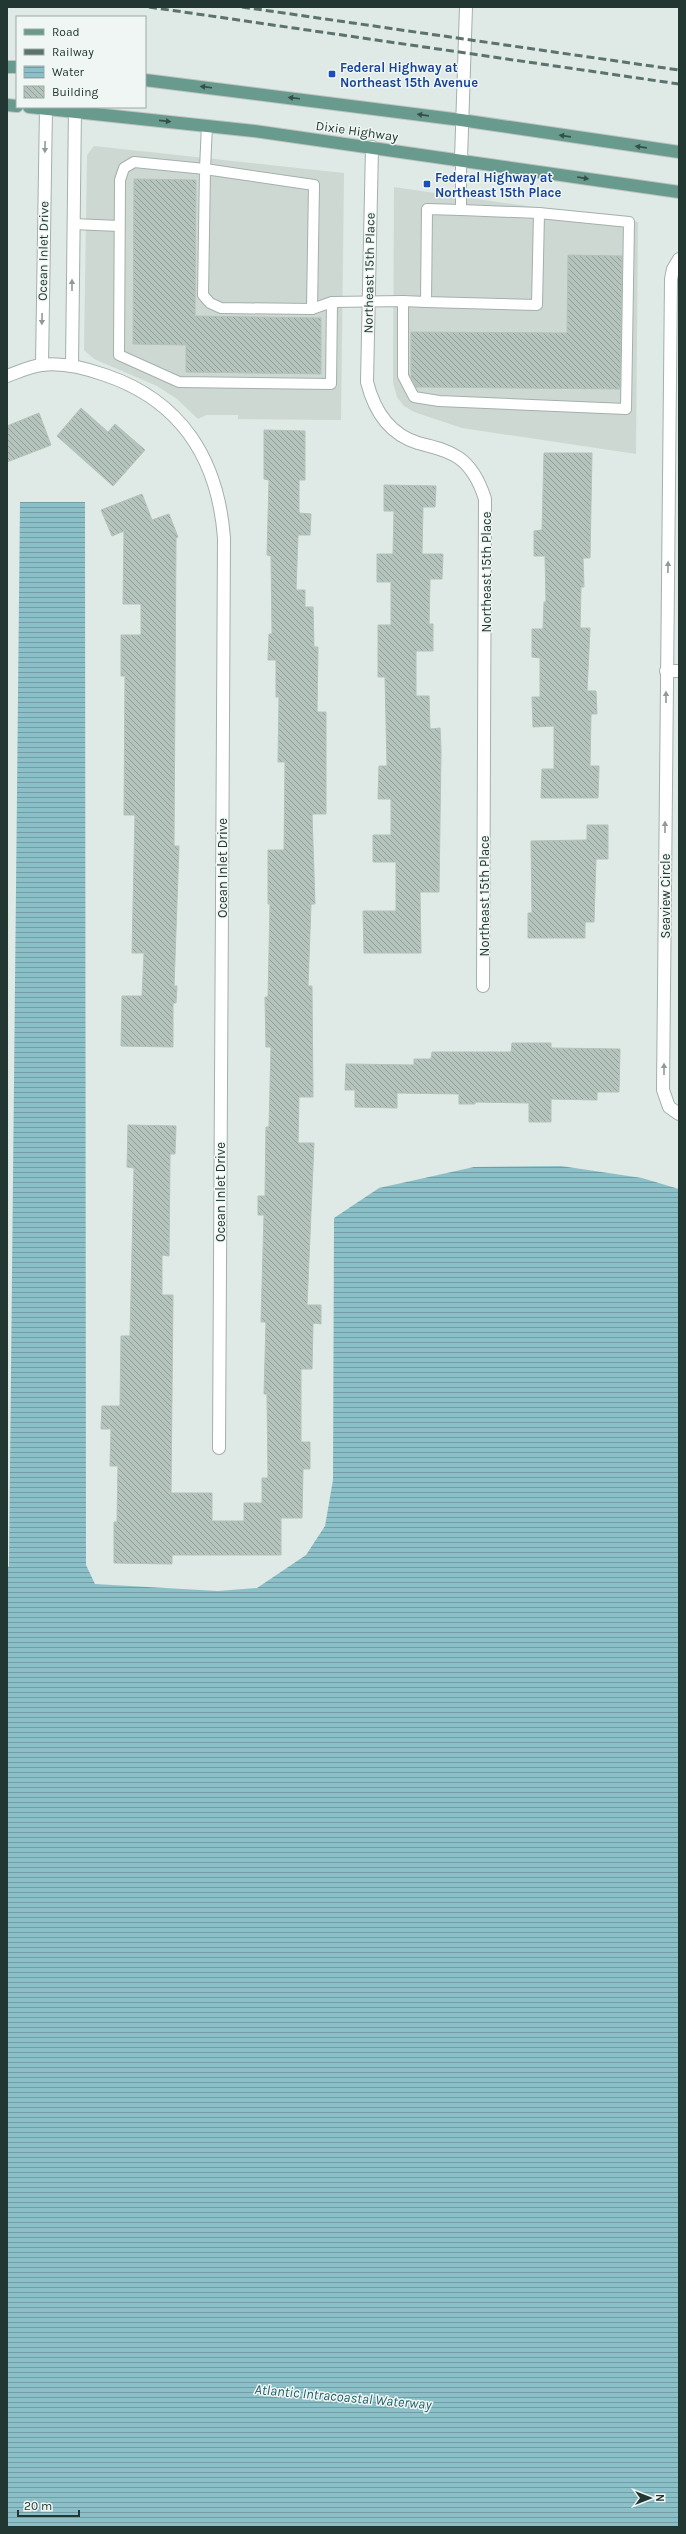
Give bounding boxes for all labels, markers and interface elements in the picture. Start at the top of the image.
legend [16,16,146,108]
text: Road [52,25,80,39]
text: Railway [52,45,94,59]
place label: Federal Highway at Northeast 15th Avenue [340,60,478,90]
text: Water [52,65,85,79]
marker: Federal Highway at Northeast 15th Avenue [327,69,337,79]
one-way arrow [200,84,212,90]
text: Building [52,85,99,99]
one-way arrow [288,95,300,101]
one-way arrow [417,112,429,118]
one-way arrow [159,118,171,124]
street label: Dixie Highway [315,118,399,144]
one-way arrow [559,133,571,139]
one-way arrow [42,141,48,154]
one-way arrow [635,144,648,150]
place label: Federal Highway at Northeast 15th Place [435,170,561,200]
one-way arrow [577,175,589,181]
marker: Federal Highway at Northeast 15th Place [422,179,432,189]
street label: Ocean Inlet Drive [35,201,51,301]
street label: Northeast 15th Place [360,212,378,334]
one-way arrow [69,278,75,291]
one-way arrow [39,313,45,326]
street label: Northeast 15th Place [479,511,494,632]
one-way arrow [664,561,671,573]
one-way arrow [663,690,669,703]
street label: Ocean Inlet Drive [215,818,230,918]
one-way arrow [662,820,668,833]
street label: Northeast 15th Place [477,835,492,956]
street label: Seaview Circle [658,853,673,938]
one-way arrow [661,1062,667,1075]
street label: Ocean Inlet Drive [213,1142,228,1242]
water label: Atlantic Intracoastal Waterway [254,2381,433,2413]
north arrow [630,2478,670,2518]
scale bar [18,2492,79,2518]
text: N [653,2494,666,2502]
text: 20 m [24,2499,52,2513]

